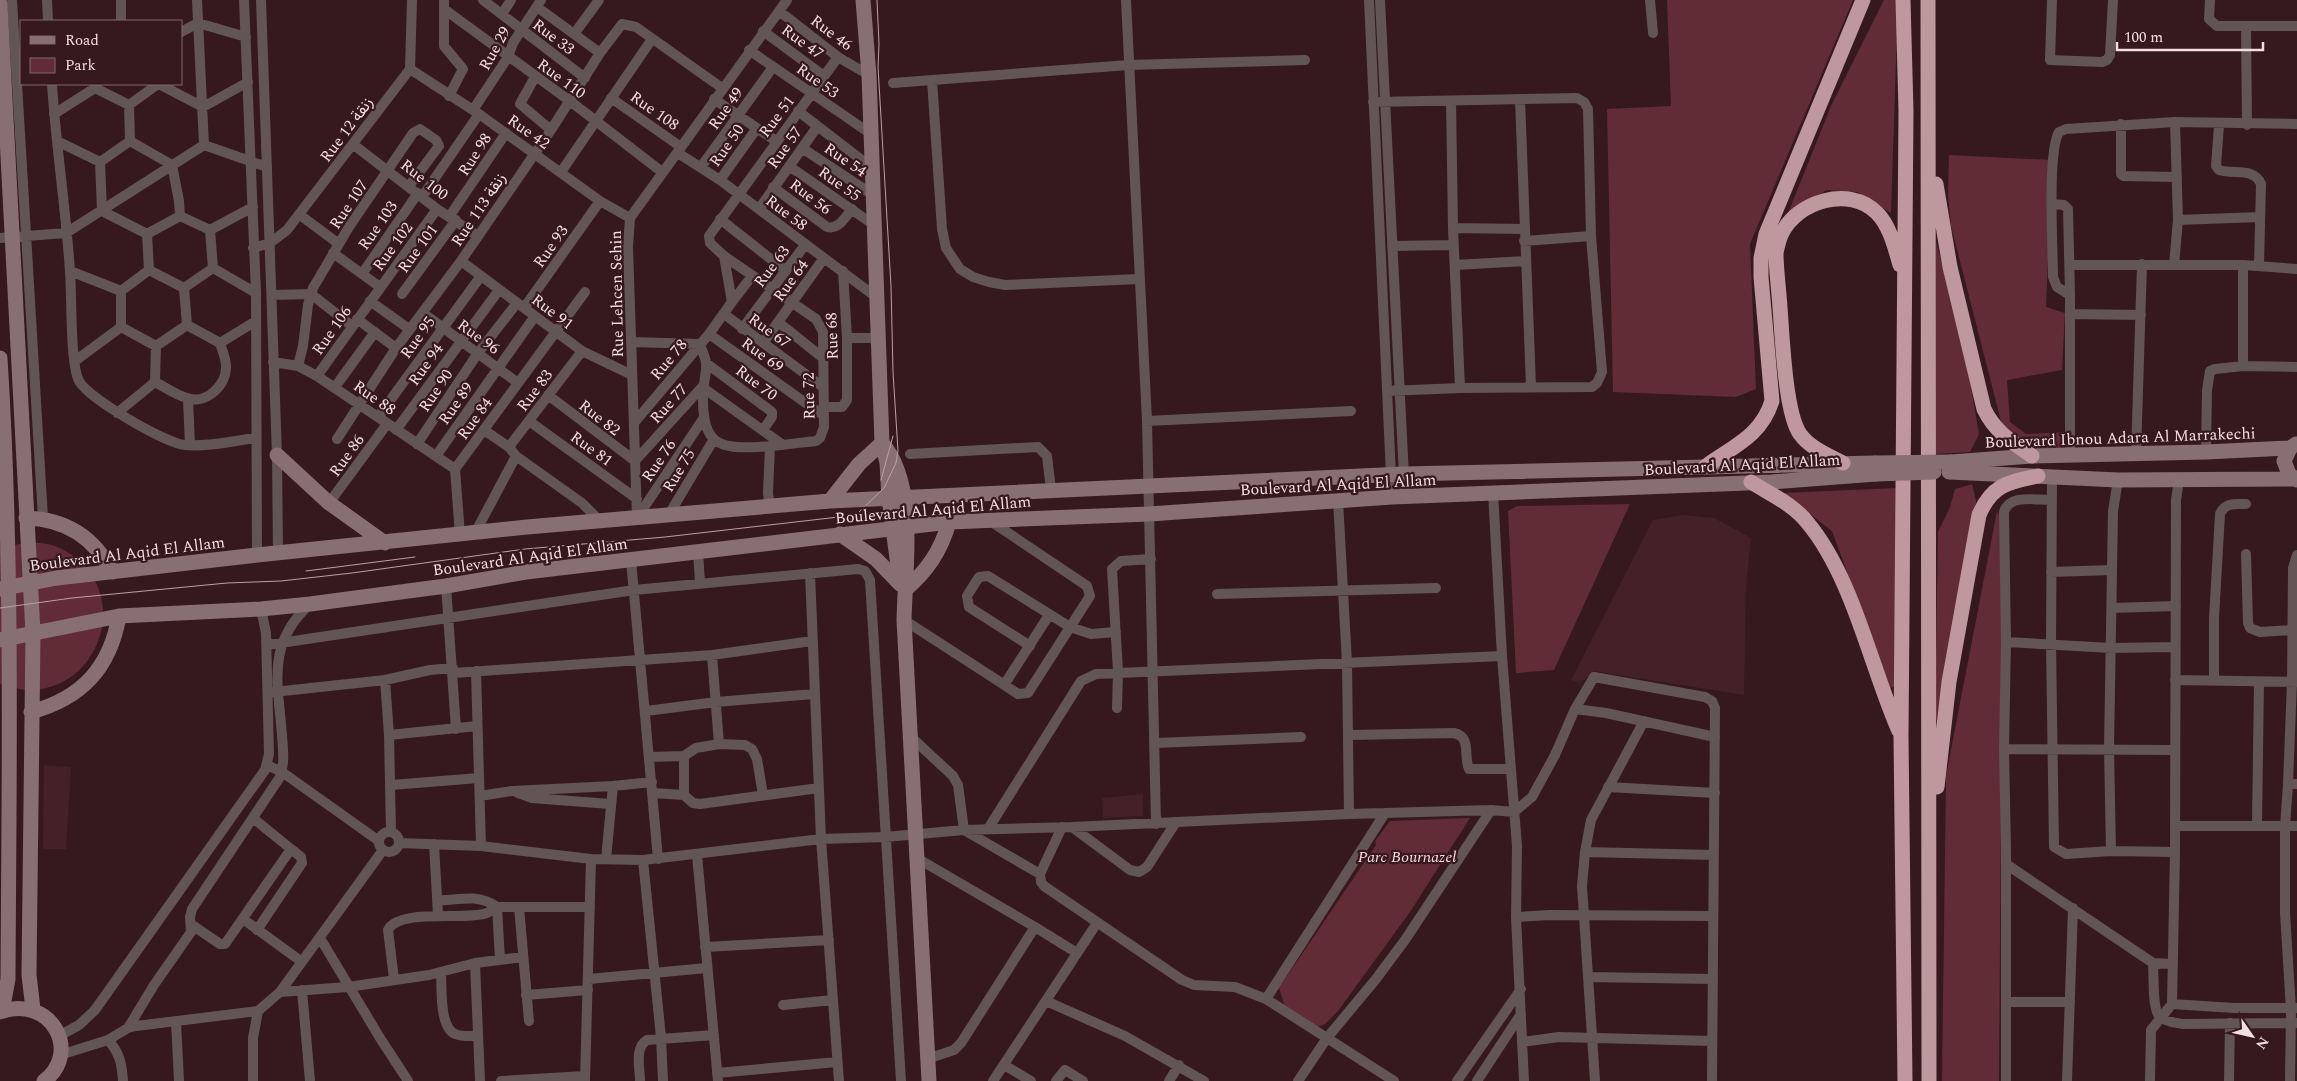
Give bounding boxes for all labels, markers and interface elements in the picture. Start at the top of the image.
street label: Rue 46 [805,9,858,57]
street label: Rue 33 [527,13,580,61]
street label: Rue 47 [776,18,829,65]
legend [20,20,182,85]
scale bar [2117,20,2263,52]
street label: Rue 29 [473,22,517,75]
text: 100 m [2124,26,2163,49]
text: Road [65,29,99,52]
street label: Rue 110 [532,53,591,105]
text: Park [65,54,96,77]
street label: Rue 53 [791,57,844,104]
street label: Rue 49 [702,82,749,135]
street label: Rue 108 [625,85,684,137]
street label: Rue 51 [753,90,801,143]
street label: Rue 12 زنقة [314,92,379,167]
street label: Rue 42 [502,108,555,155]
street label: Rue 50 [703,119,750,172]
street label: Rue 57 [761,121,808,174]
street label: Rue 98 [452,128,498,181]
street label: Rue 54 [819,137,872,183]
street label: Rue 100 [395,153,454,206]
street label: Rue 55 [813,160,866,207]
street label: Rue 113 زنقة [445,168,512,251]
street label: Rue 56 [784,173,837,221]
street label: Rue 107 [323,175,374,234]
street label: Rue 58 [760,189,813,237]
street label: Rue 103 [352,196,404,255]
street label: Rue 102 [367,217,419,276]
street label: Rue 101 [392,219,444,278]
street label: Rue 93 [527,220,574,273]
street label: Rue Lehcen Sehin [604,230,630,358]
street label: Rue 63 [748,240,796,293]
street label: Rue 64 [767,254,814,307]
street label: Rue 91 [526,288,579,336]
street label: Rue 106 [306,301,358,360]
street label: Rue 67 [743,307,796,354]
street label: Rue 95 [394,311,441,364]
street label: Rue 68 [819,312,845,360]
street label: Rue 96 [452,313,505,360]
street label: Rue 69 [736,331,789,378]
street label: Rue 78 [644,334,693,385]
street label: Rue 94 [402,338,449,391]
street label: Rue 70 [730,359,783,407]
street label: Rue 90 [413,364,459,417]
street label: Rue 83 [511,364,559,417]
street label: Rue 72 [797,372,821,420]
street label: Rue 88 [348,374,401,421]
street label: Rue 89 [432,377,479,430]
street label: Rue 77 [644,378,693,429]
street label: Rue 84 [451,392,498,445]
street label: Rue 82 [573,394,625,442]
street label: Boulevard Ibnou Adara Al Marrakechi [1984,421,2256,455]
street label: Rue 81 [565,425,618,472]
street label: Rue 86 [323,429,370,482]
street label: Rue 76 [636,434,682,487]
street label: Rue 75 [656,444,701,497]
street label: Boulevard Al Aqid El Allam [1643,448,1841,482]
street label: Boulevard Al Aqid El Allam [1239,468,1437,502]
street label: Boulevard Al Aqid El Allam [834,489,1032,531]
street label: Boulevard Al Aqid El Allam [28,530,226,578]
street label: Boulevard Al Aqid El Allam [431,531,629,583]
park label: Parc Bournazel [1358,845,1456,869]
north arrow [2227,1011,2277,1061]
text: N [2250,1032,2274,1054]

